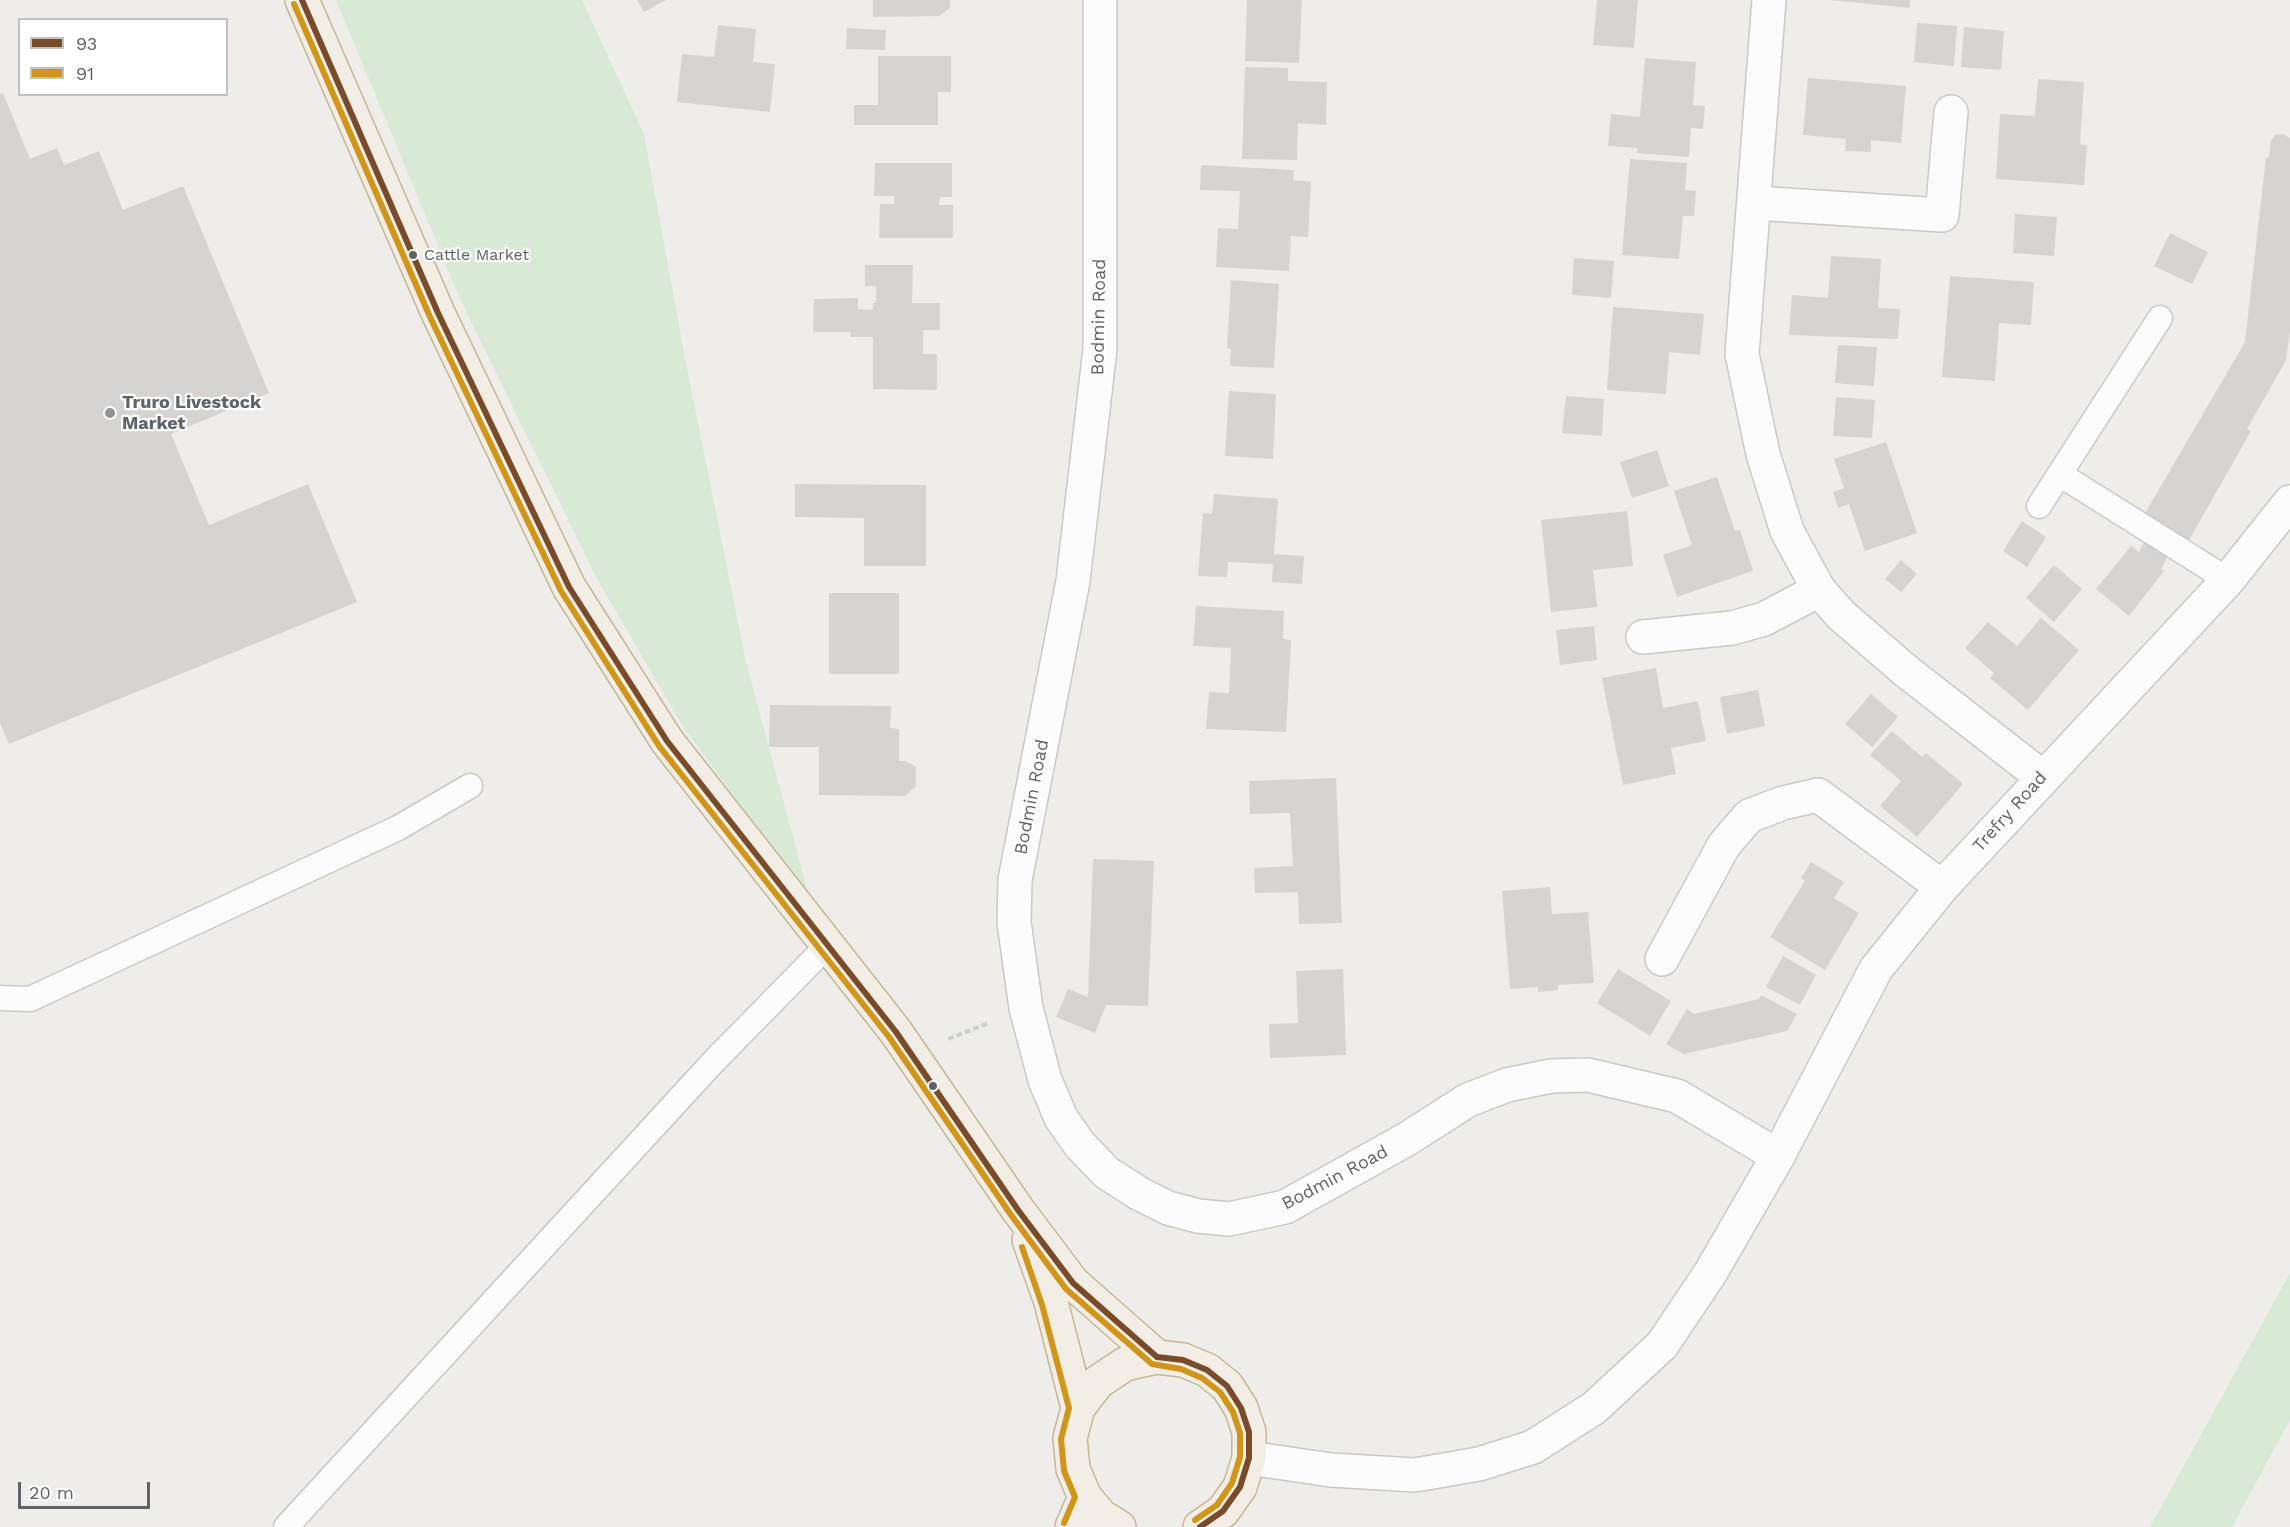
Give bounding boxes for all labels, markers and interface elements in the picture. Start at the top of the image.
legend [18,18,228,96]
text: 93 [76,33,97,54]
text: 91 [76,63,94,84]
place label: Cattle Market [424,245,529,265]
marker: Cattle Market [407,249,419,261]
street label: Bodmin Road [1087,258,1111,376]
place label: Truro Livestock Market [122,392,261,434]
marker: Truro Livestock Market [103,406,117,420]
street label: Bodmin Road [1010,738,1054,856]
street label: Trefry Road [1968,767,2052,857]
unlabelled marker [927,1080,939,1092]
street label: Bodmin Road [1278,1141,1392,1215]
scale bar [21,1470,153,1508]
text: 20 m [29,1482,74,1503]

